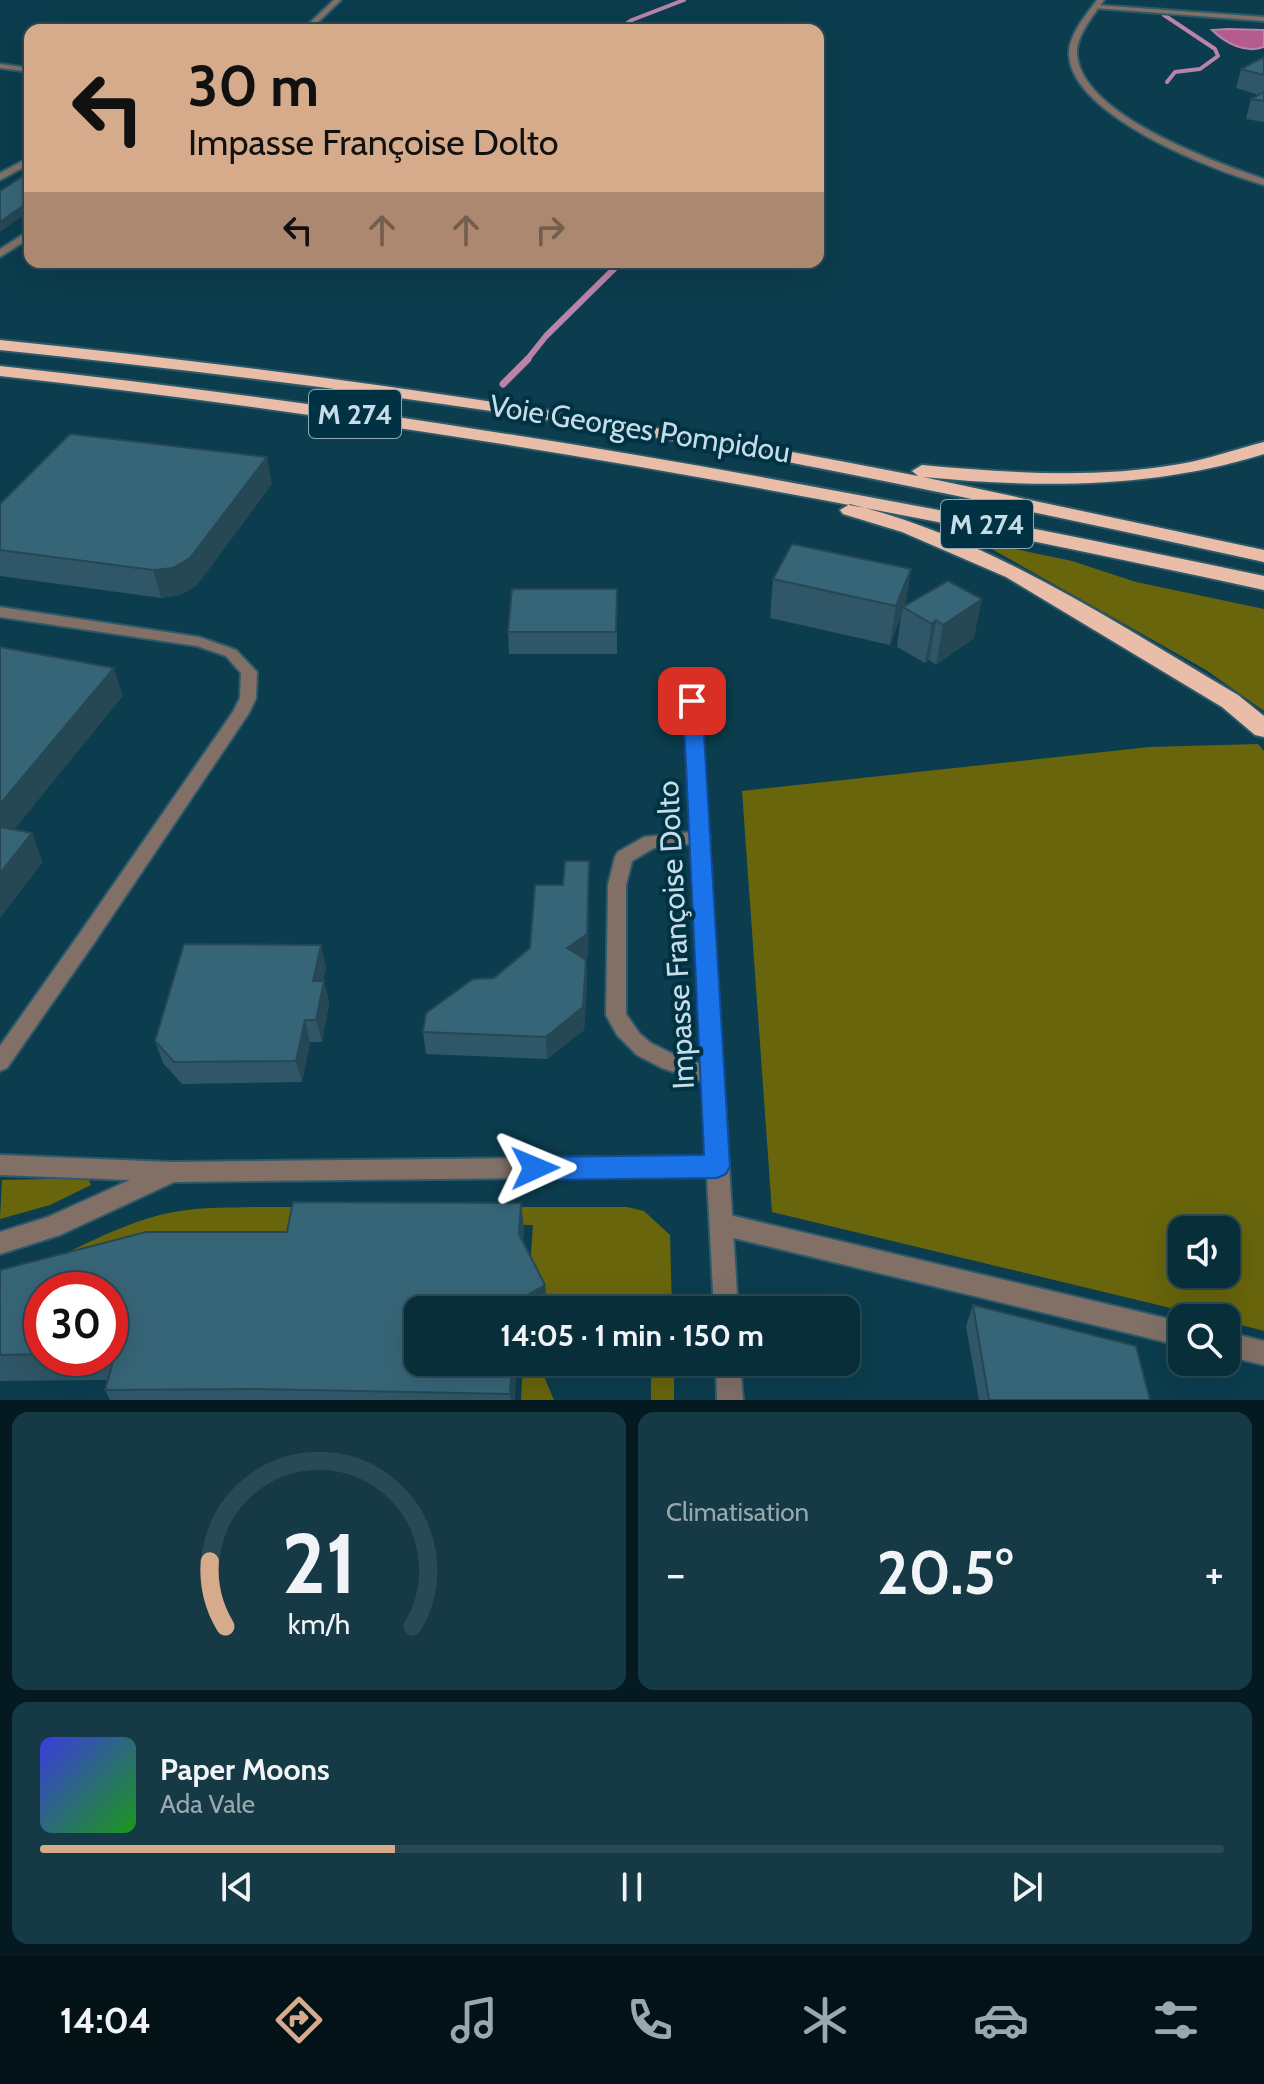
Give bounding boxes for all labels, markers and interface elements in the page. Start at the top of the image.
text: 30 m [188,52,319,120]
icon: left [56,56,160,160]
text: Impasse Françoise Dolto [188,120,559,164]
icon: left [276,208,320,252]
icon: ahead [360,208,404,252]
icon: ahead [444,208,488,252]
icon: right [528,208,572,252]
street label: Voie Georges Pompidou [487,386,793,471]
road number: M 274 [309,390,401,438]
road number: M 274 [941,500,1033,548]
pin [658,667,726,735]
icon: arrive [670,679,714,723]
street label: Impasse Françoise Dolto [649,780,702,1090]
position arrow [493,1126,577,1210]
map controls [1168,1216,1240,1376]
button: sound [1168,1216,1240,1288]
speed limit sign: 30 [24,1272,128,1376]
button: search [1168,1304,1240,1376]
text: 14:05 · 1 min · 150 m [500,1317,764,1354]
text: Climatisation [666,1496,809,1528]
text: 21 [282,1513,356,1614]
text: 20.5° [877,1536,1013,1609]
text: − [666,1547,685,1600]
text: + [1205,1547,1224,1600]
text: km/h [288,1606,350,1641]
text: Paper Moons [160,1751,330,1788]
text: Ada Vale [160,1788,255,1820]
icon: previous [215,1865,259,1909]
icon: pause [610,1865,654,1909]
icon: next [1005,1865,1049,1909]
icon: directions [271,1992,327,2048]
icon: music [446,1992,502,2048]
icon: phone [622,1992,678,2048]
icon: climate [797,1992,853,2048]
icon: car [973,1992,1029,2048]
icon: filters [1148,1992,1204,2048]
text: 14:04 [60,1998,151,2042]

